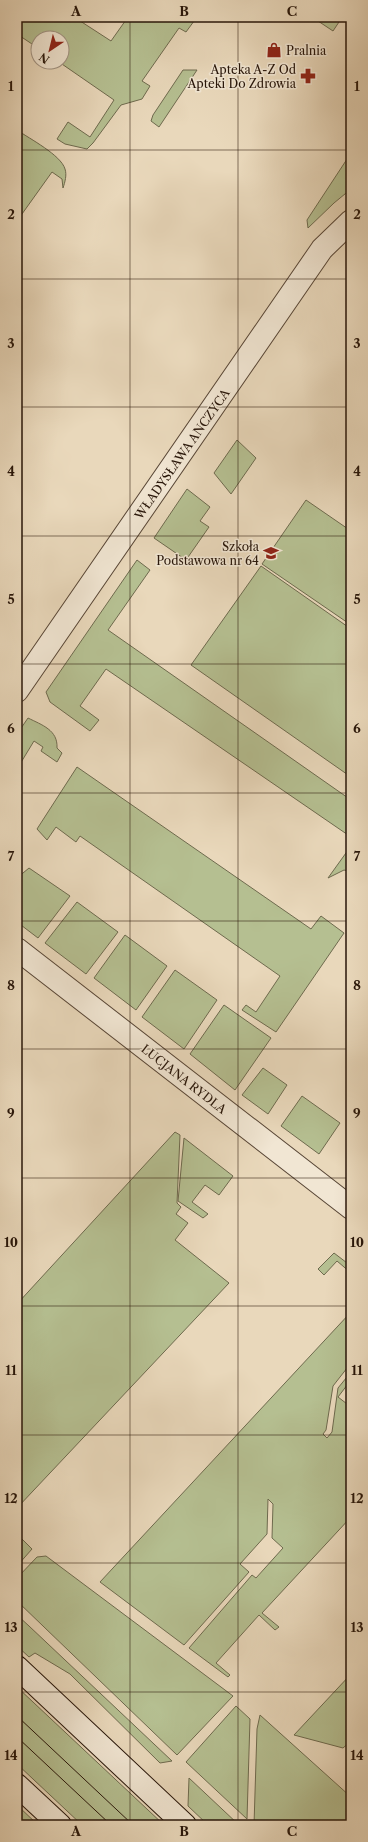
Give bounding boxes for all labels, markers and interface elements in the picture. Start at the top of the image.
text: A [70,3,82,19]
text: B [179,3,189,19]
text: C [287,3,297,19]
north arrow [30,30,70,70]
shop icon: Pralnia [265,41,283,59]
place label: Pralnia [286,43,327,58]
text: N [36,49,52,67]
place label: Apteka A-Z Od Apteki Do Zdrowia [186,62,297,91]
pharmacy icon: Apteka A-Z Od Apteki Do Zdrowia [299,67,317,85]
text: 1 [8,78,14,94]
text: 1 [354,78,360,94]
text: 2 [7,206,15,222]
text: 2 [353,206,361,222]
text: 3 [7,335,15,351]
text: 3 [353,335,361,351]
street label: WŁADYSŁAWA ANCZYCA [131,385,234,523]
text: 4 [7,463,15,479]
text: 4 [353,463,361,479]
place label: Szkoła Podstawowa nr 64 [156,539,260,568]
school or university icon: Szkoła Podstawowa nr 64 [262,544,280,562]
text: 5 [7,591,15,607]
text: 5 [353,591,361,607]
text: 6 [7,720,15,736]
text: 6 [353,720,361,736]
text: 7 [8,848,15,864]
text: 7 [354,848,361,864]
text: 8 [7,977,15,993]
text: 8 [353,977,361,993]
street label: LUCJANA RYDLA [138,1041,230,1118]
text: 9 [7,1105,15,1121]
text: 9 [353,1105,361,1121]
text: 10 [4,1234,18,1250]
text: 10 [350,1234,364,1250]
text: 11 [5,1362,17,1378]
text: 11 [351,1362,363,1378]
text: 12 [4,1490,18,1506]
text: 12 [350,1490,364,1506]
text: 13 [4,1619,18,1635]
text: 13 [350,1619,364,1635]
text: 14 [4,1747,18,1763]
text: 14 [350,1747,364,1763]
text: A [70,1823,82,1839]
text: B [179,1823,189,1839]
text: C [287,1823,297,1839]

